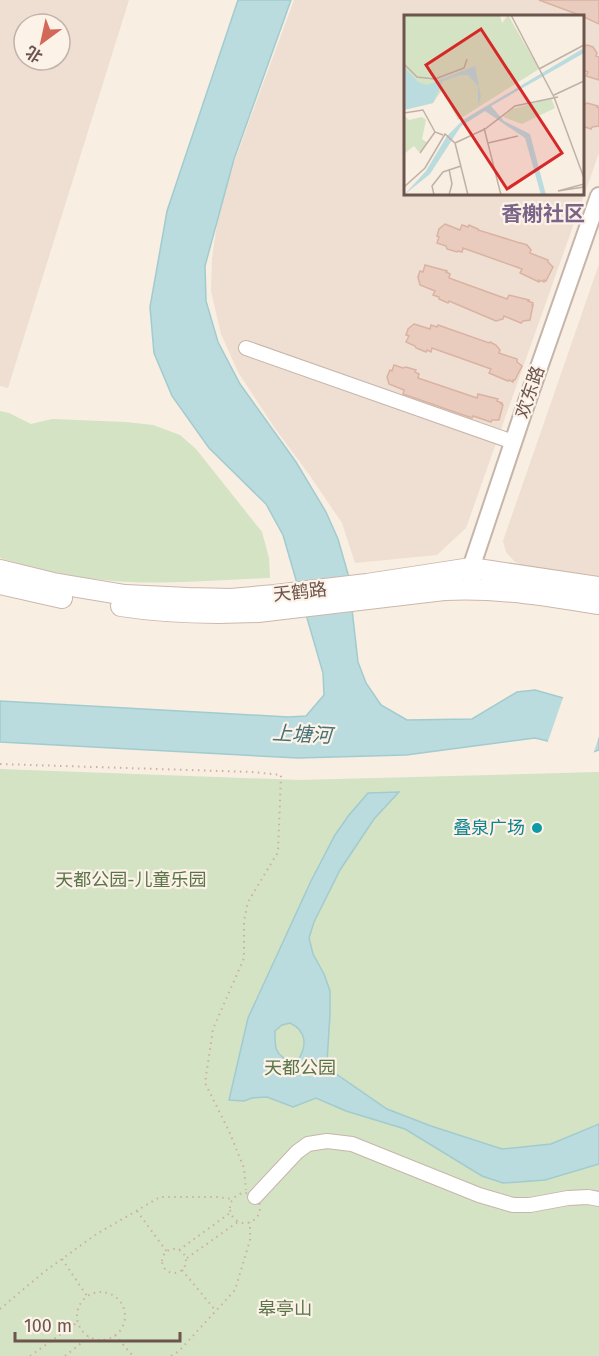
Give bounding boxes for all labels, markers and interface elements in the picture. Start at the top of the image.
north arrow [12,12,72,72]
inset map [404,15,584,195]
text: 北 [22,42,46,66]
district label: 香榭社区 [501,201,585,227]
street label: 欢东路 [511,363,549,421]
street label: 天鹤路 [272,578,328,606]
water label: 上塘河 [271,720,337,748]
place label: 叠泉广场 [453,817,525,839]
marker: 叠泉广场 [530,821,544,835]
park label: 天都公园-儿童乐园 [55,869,207,891]
park label: 天都公园 [264,1057,336,1079]
park label: 皋亭山 [258,1298,312,1320]
scale bar [15,1305,180,1343]
text: 100 m [24,1315,72,1337]

